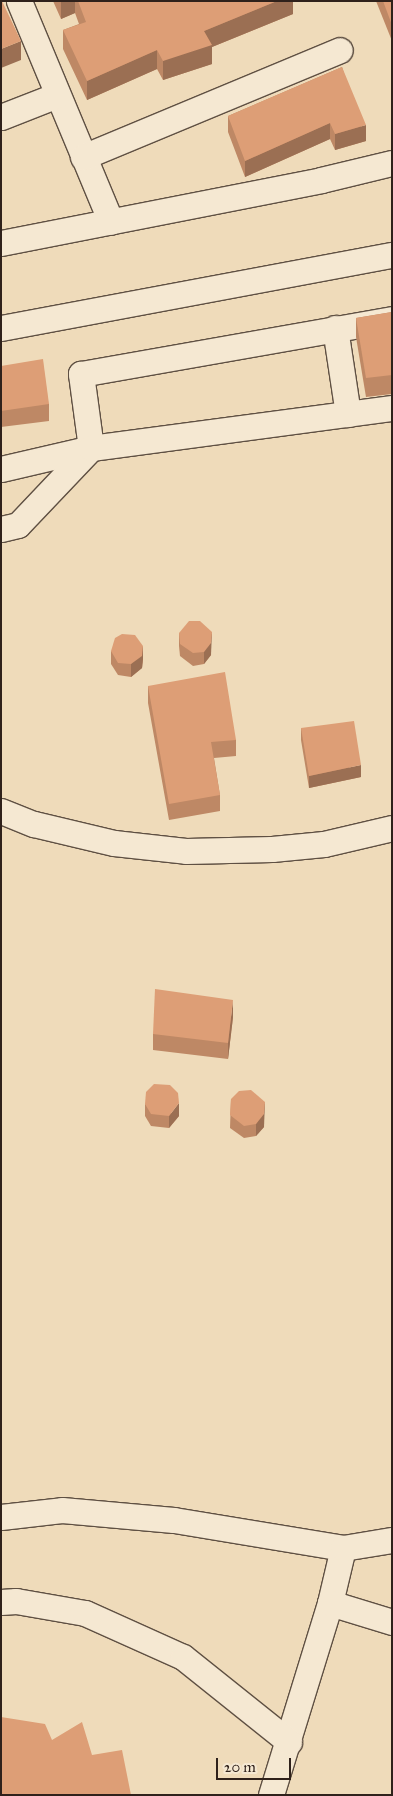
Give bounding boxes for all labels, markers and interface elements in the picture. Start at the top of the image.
scale bar [218,1748,293,1780]
text: 20 m [224,1758,256,1776]

